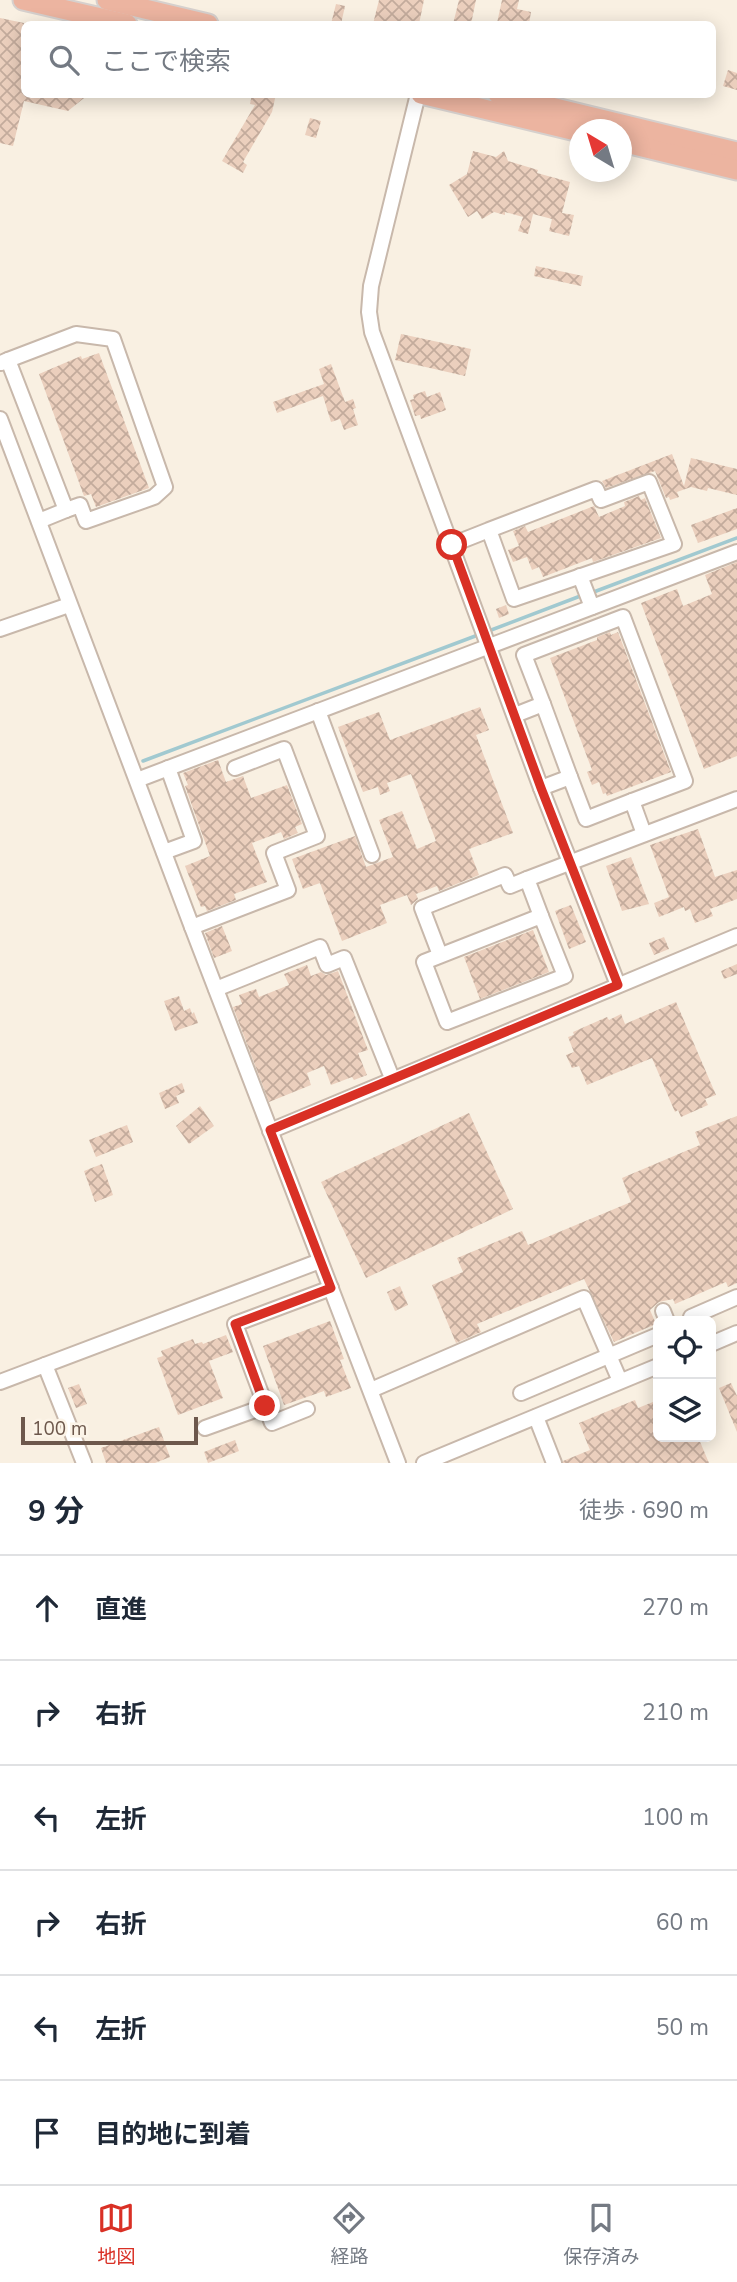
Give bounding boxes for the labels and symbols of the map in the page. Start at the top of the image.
north arrow [569,119,632,182]
route start [436,529,467,560]
route end [249,1390,280,1421]
scale bar [21,1414,198,1446]

